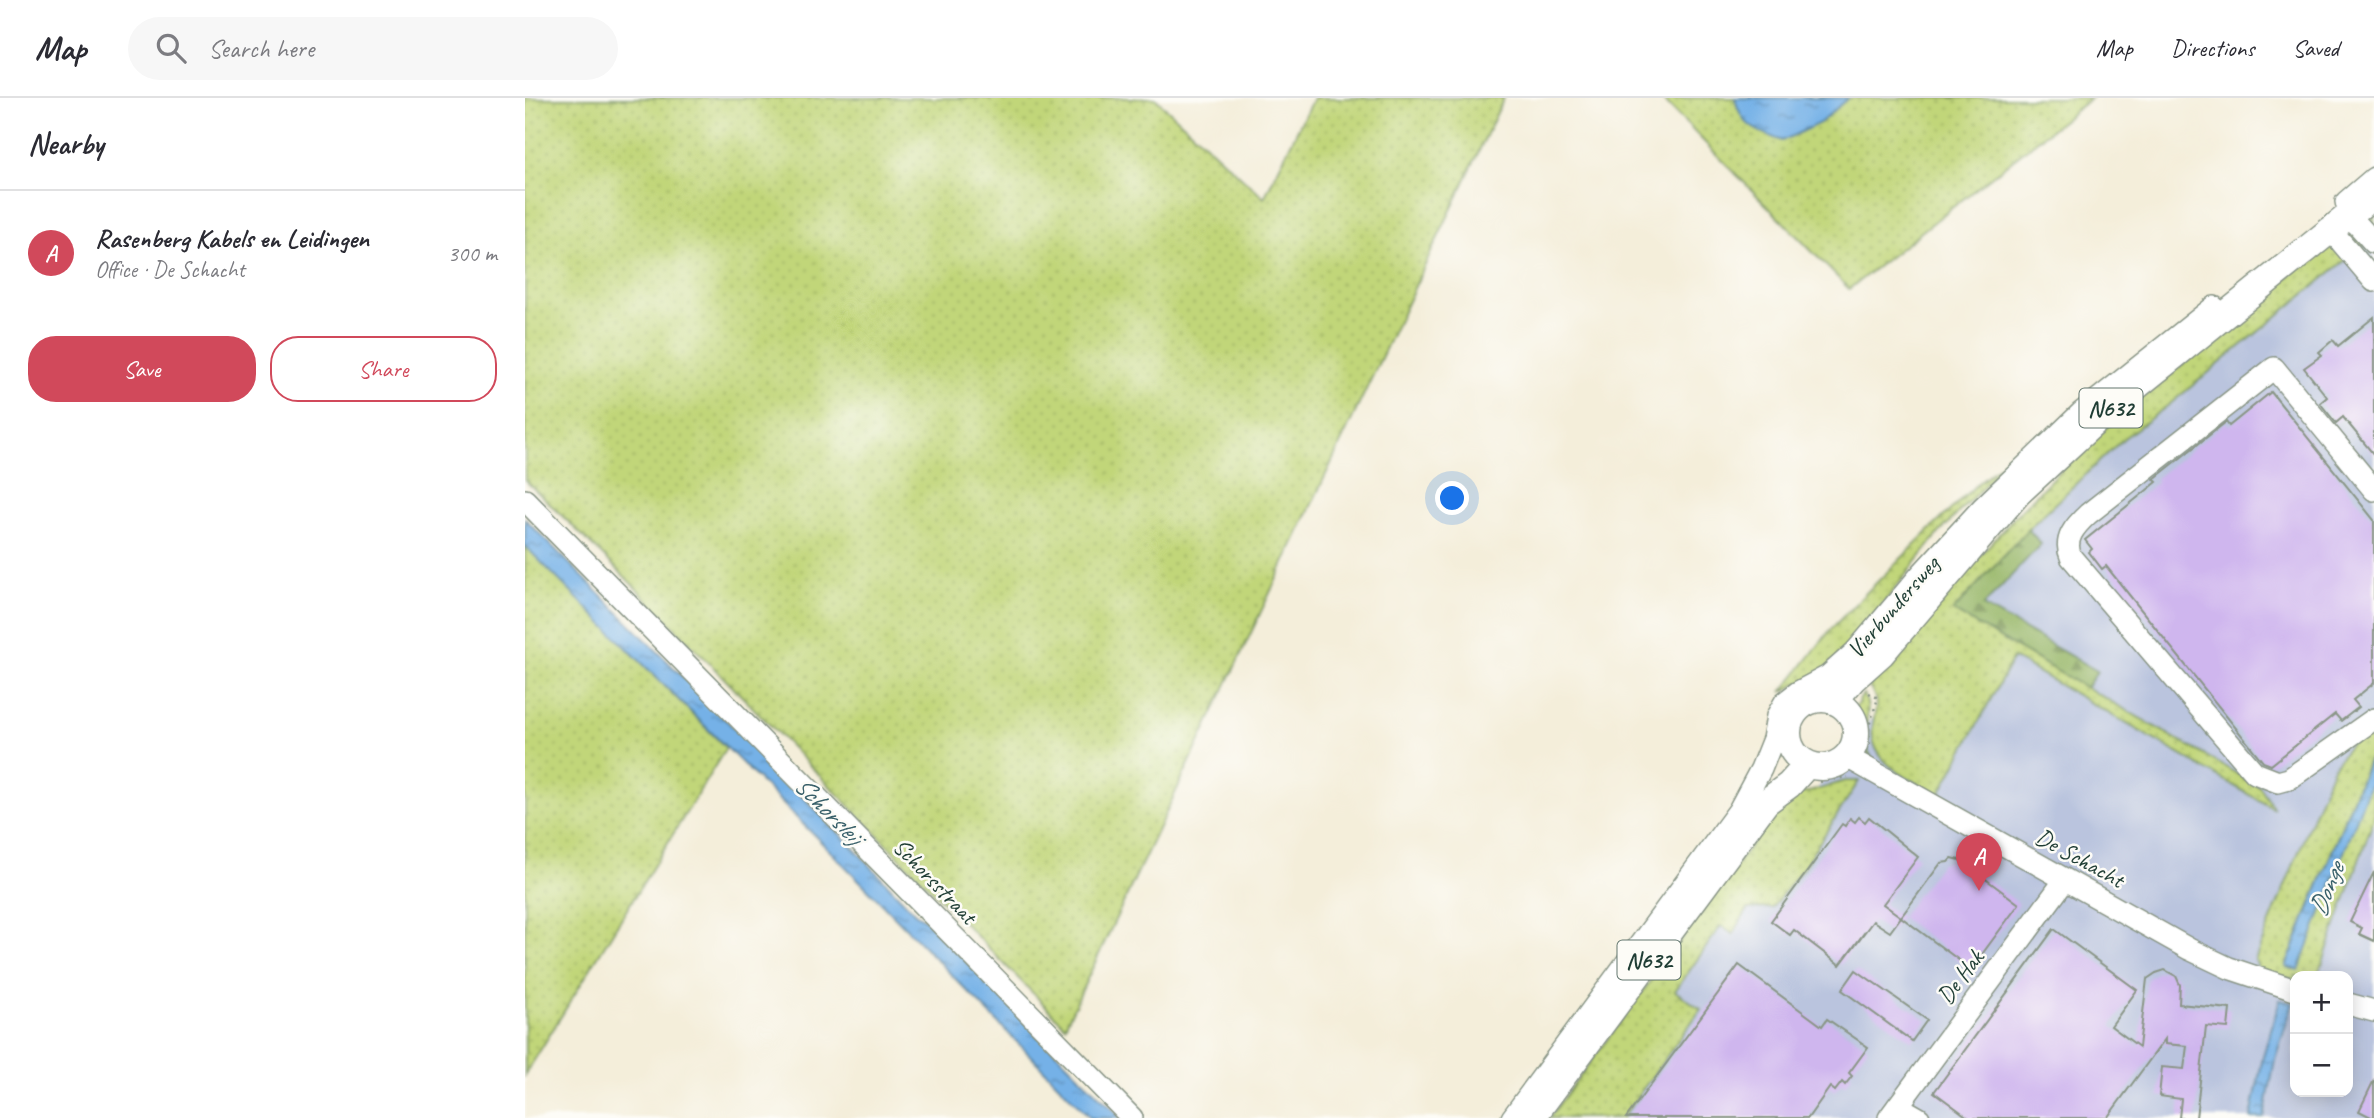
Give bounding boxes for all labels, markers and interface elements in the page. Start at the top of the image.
search box [128,17,618,80]
text: Map [35,27,86,69]
icon: search [152,29,190,67]
text: Search here [208,32,314,65]
text: Map [2096,33,2133,63]
text: Directions [2171,33,2254,63]
text: Saved [2292,33,2339,63]
text: Nearby [28,125,104,163]
text: Rasenberg Kabels en Leidingen [95,222,369,255]
text: A [45,239,57,268]
text: 300 m [448,239,497,268]
text: Office · De Schacht [95,255,245,284]
button: Save [28,336,256,402]
button: Share [270,336,497,402]
road number: N632 [2079,388,2143,428]
your location [1435,481,1469,515]
street label: Vierbundersweg [1840,548,1947,664]
water label: Schorsleij [787,769,875,856]
street label: De Schacht [2031,821,2131,895]
street label: Schorsstraat [887,832,985,932]
pin: A [1956,833,2002,891]
water label: Donge [2301,855,2353,920]
road number: N632 [1617,940,1681,980]
street label: De Hak [1930,942,1991,1010]
map controls [2290,971,2353,1097]
button: + [2290,971,2353,1034]
button: − [2290,1034,2353,1097]

